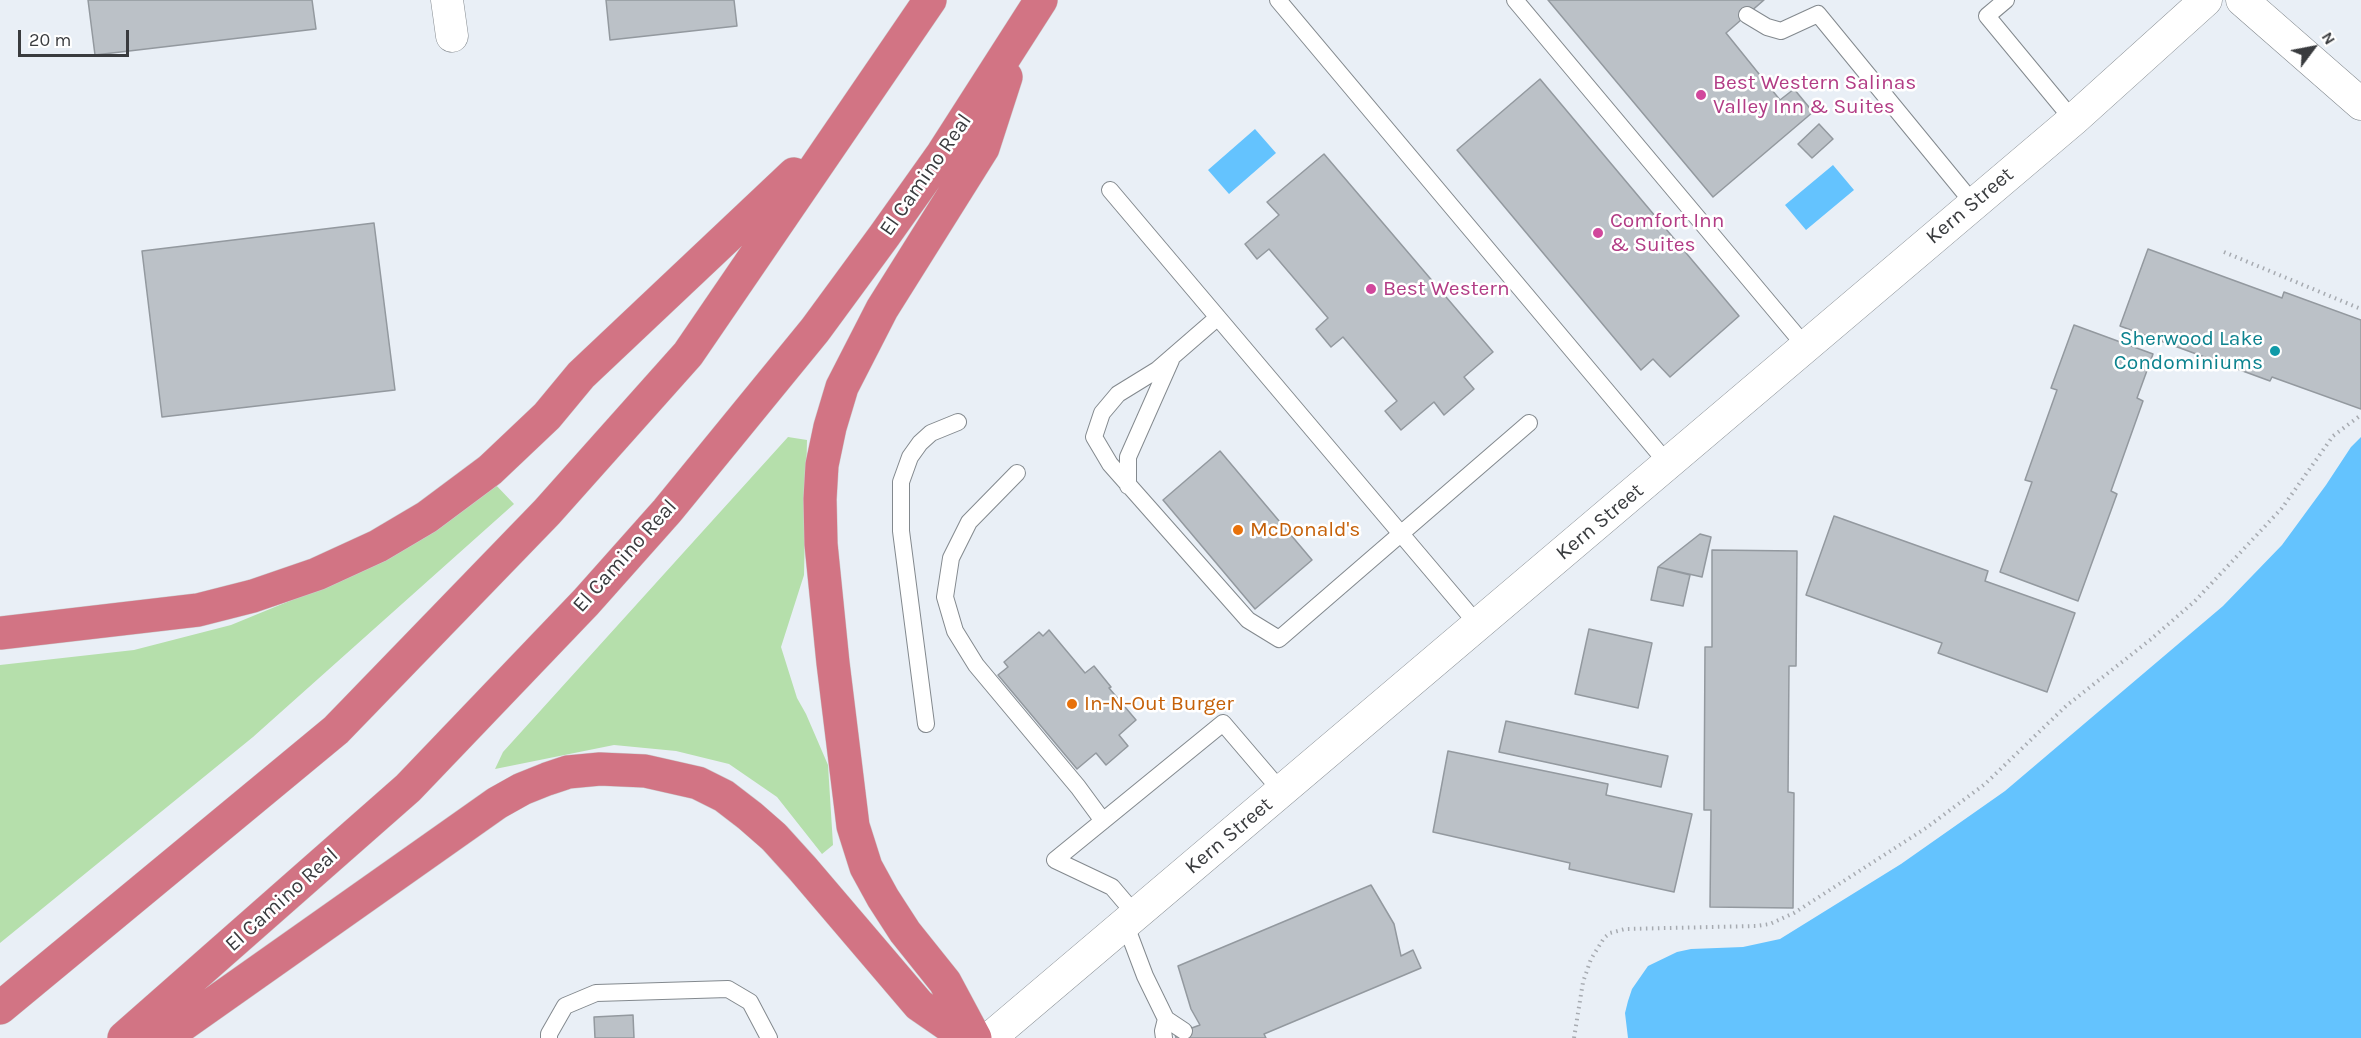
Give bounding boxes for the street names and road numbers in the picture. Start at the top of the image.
street label: El Camino Real [875,109,977,241]
street label: Kern Street [1921,162,2019,250]
street label: Kern Street [1551,478,1649,566]
street label: El Camino Real [568,494,682,618]
street label: Kern Street [1180,792,1278,880]
street label: El Camino Real [220,843,344,957]

